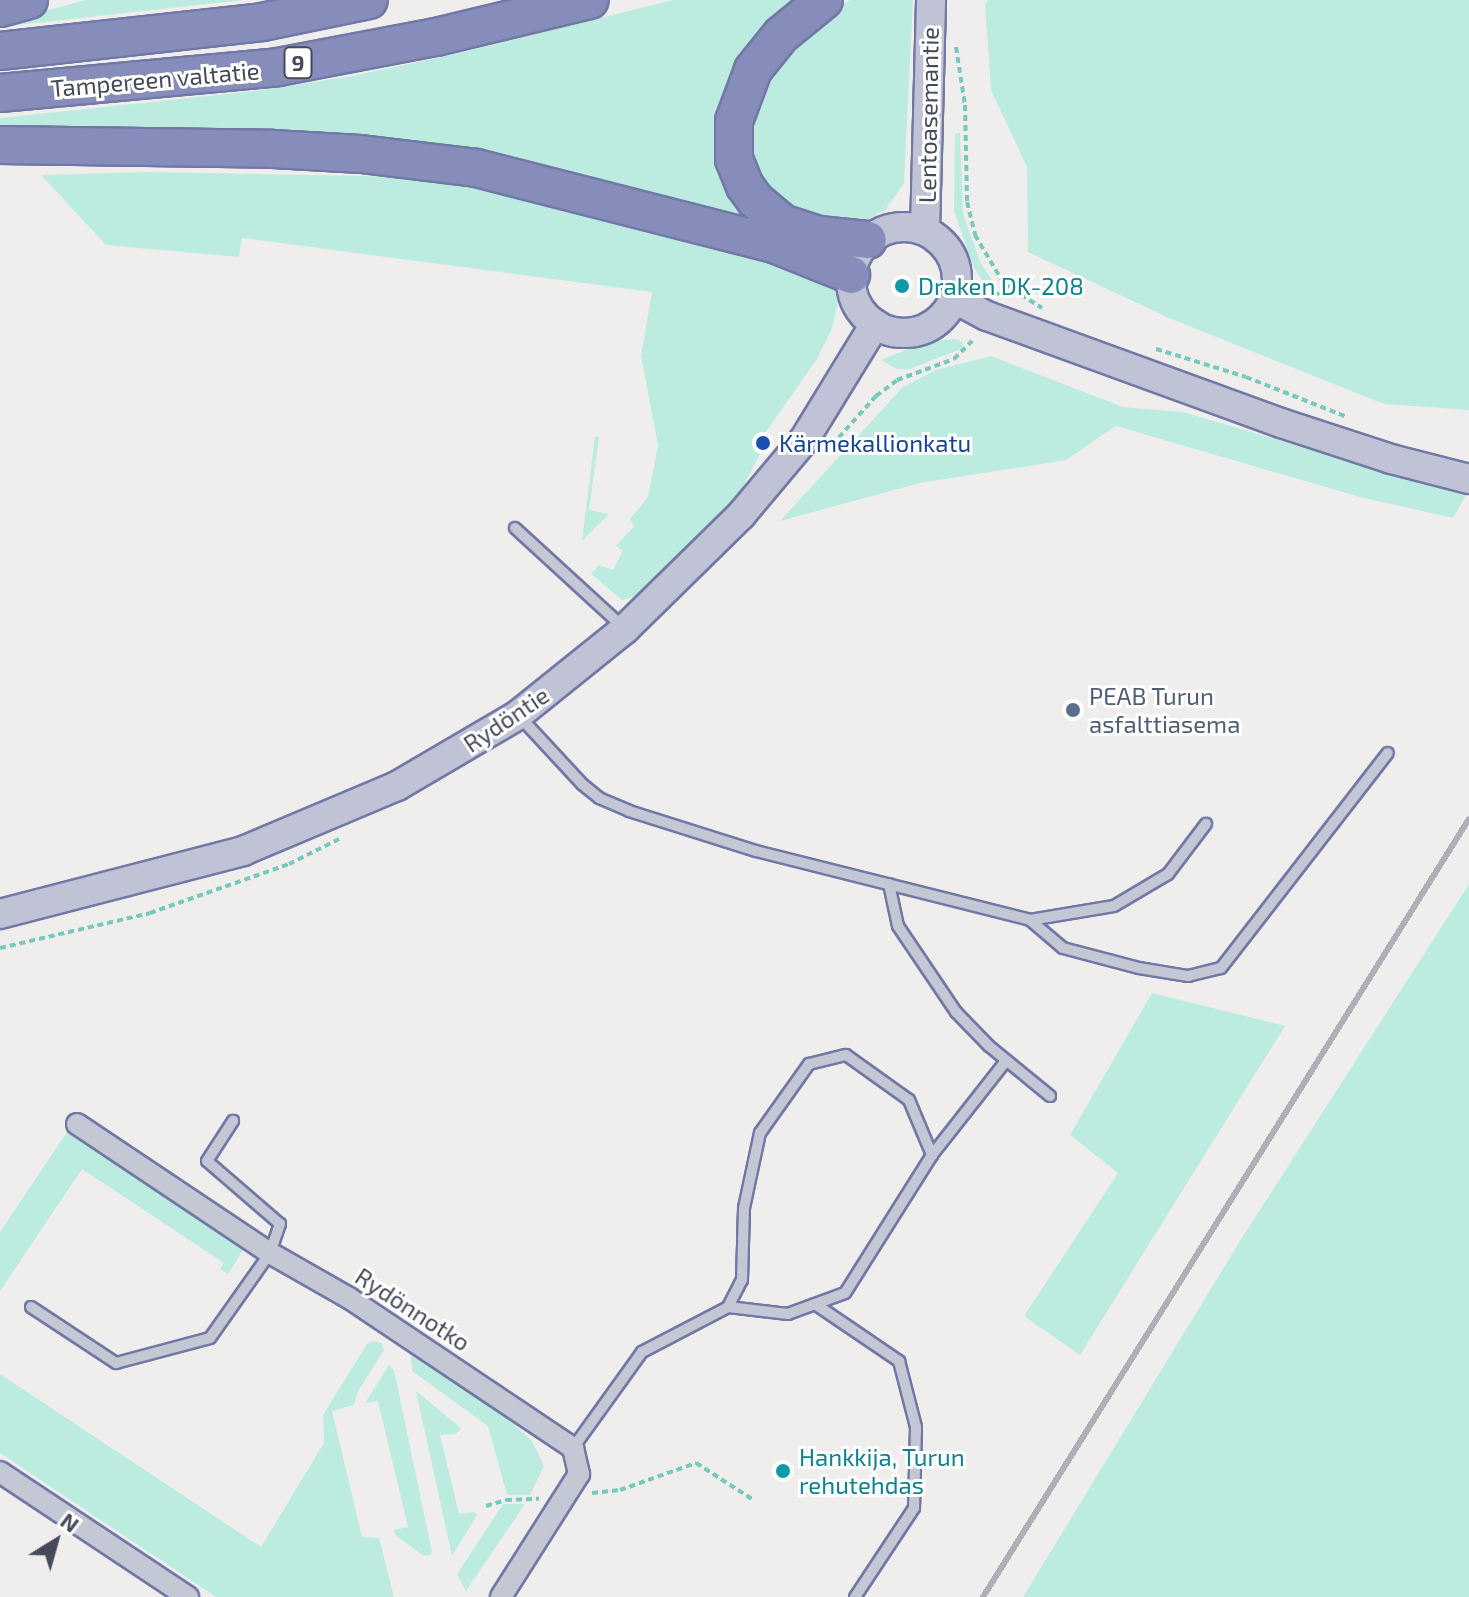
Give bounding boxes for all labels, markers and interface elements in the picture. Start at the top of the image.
street label: Lentoasemantie [912,27,944,203]
road number: 9 [282,45,314,81]
street label: Tampereen valtatie [49,55,261,103]
place label: Draken DK-208 [918,272,1084,300]
marker: Draken DK-208 [893,277,911,295]
place label: Kärmekallionkatu [779,429,971,457]
marker: Kärmekallionkatu [754,434,772,452]
street label: Rydöntie [458,680,554,758]
place label: PEAB Turun asfalttiasema [1089,682,1240,738]
marker: PEAB Turun asfalttiasema [1064,701,1082,719]
street label: Rydönnotko [350,1261,476,1357]
place label: Hankkija, Turun rehutehdas [799,1443,965,1499]
marker: Hankkija, Turun rehutehdas [774,1462,792,1480]
north arrow [16,1501,96,1581]
text: N [56,1507,85,1537]

